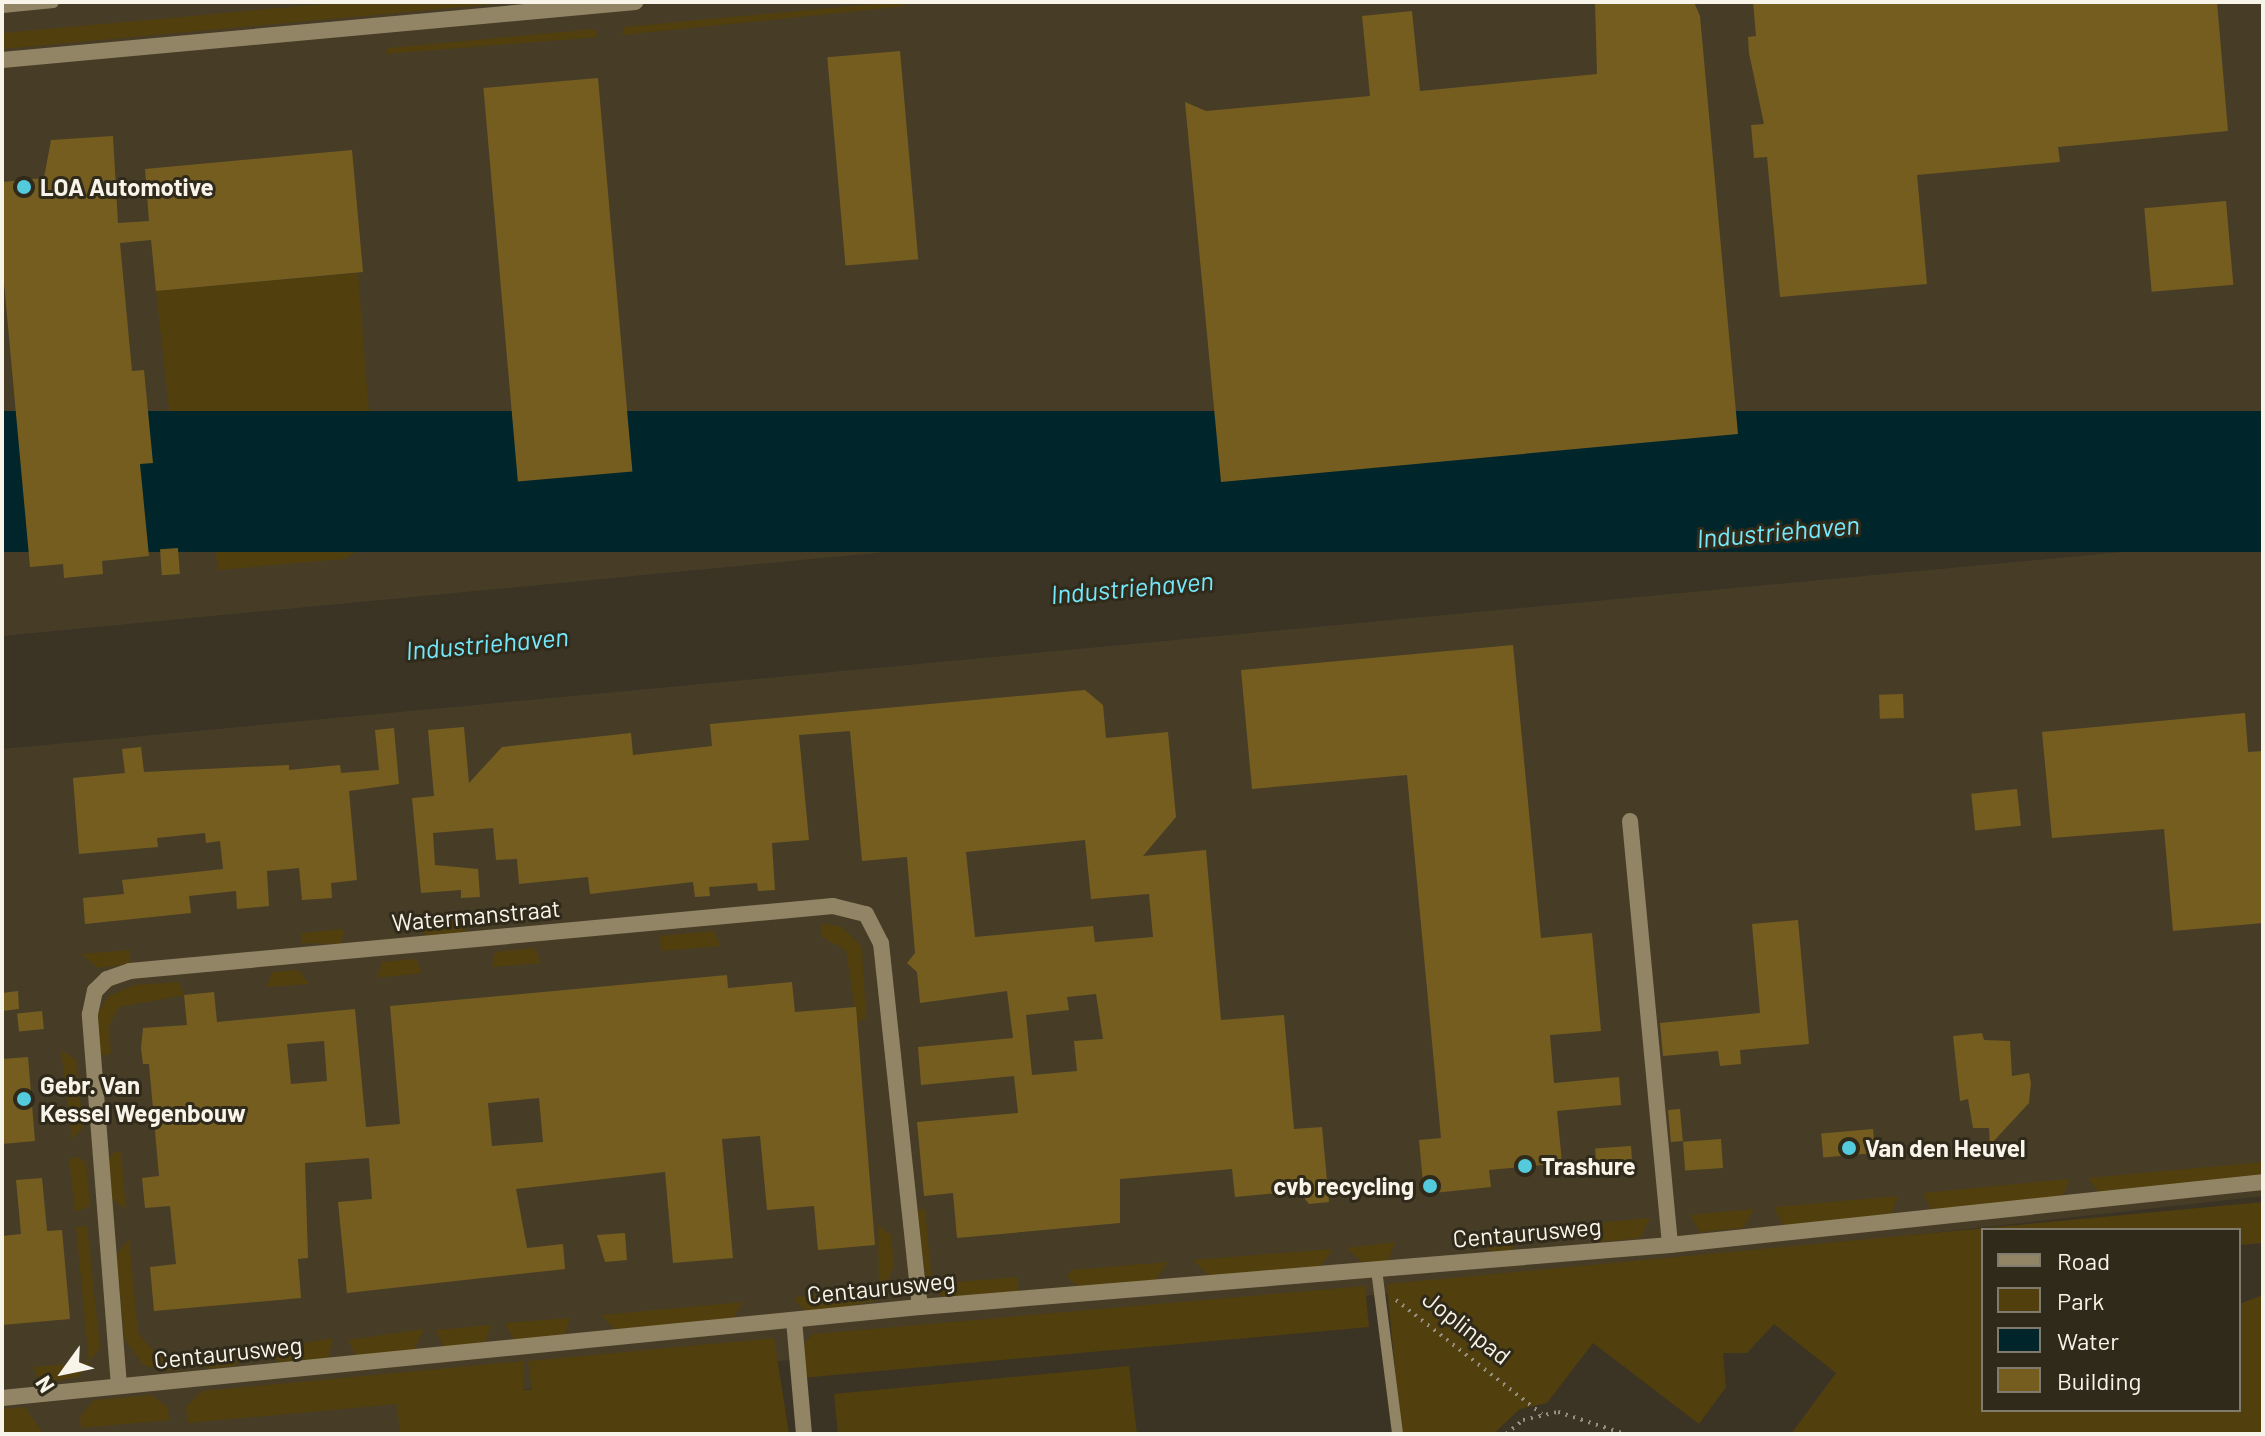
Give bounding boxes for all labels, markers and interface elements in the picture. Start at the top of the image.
place label: LOA Automotive [40,173,213,201]
marker: LOA Automotive [15,178,33,196]
water label: Industriehaven [1695,508,1861,554]
water label: Industriehaven [1049,564,1215,610]
water label: Industriehaven [404,620,570,666]
street label: Watermanstraat [390,893,562,937]
place label: Gebr. Van Kessel Wegenbouw [40,1071,246,1127]
marker: Gebr. Van Kessel Wegenbouw [15,1090,33,1108]
place label: Van den Heuvel [1865,1134,2026,1162]
marker: Van den Heuvel [1840,1139,1858,1157]
place label: Trashure [1541,1152,1636,1180]
marker: Trashure [1516,1157,1534,1175]
place label: cvb recycling [1273,1172,1414,1200]
marker: cvb recycling [1421,1177,1439,1195]
street label: Centaurusweg [1451,1211,1603,1253]
legend [1981,1228,2241,1412]
text: Road [2057,1246,2110,1275]
street label: Centaurusweg [805,1265,957,1309]
street label: Joplinpad [1417,1284,1517,1370]
text: Park [2057,1286,2104,1315]
text: Water [2057,1326,2119,1355]
street label: Centaurusweg [152,1330,304,1374]
north arrow [24,1332,104,1412]
text: Building [2057,1366,2141,1395]
text: N [29,1372,59,1398]

